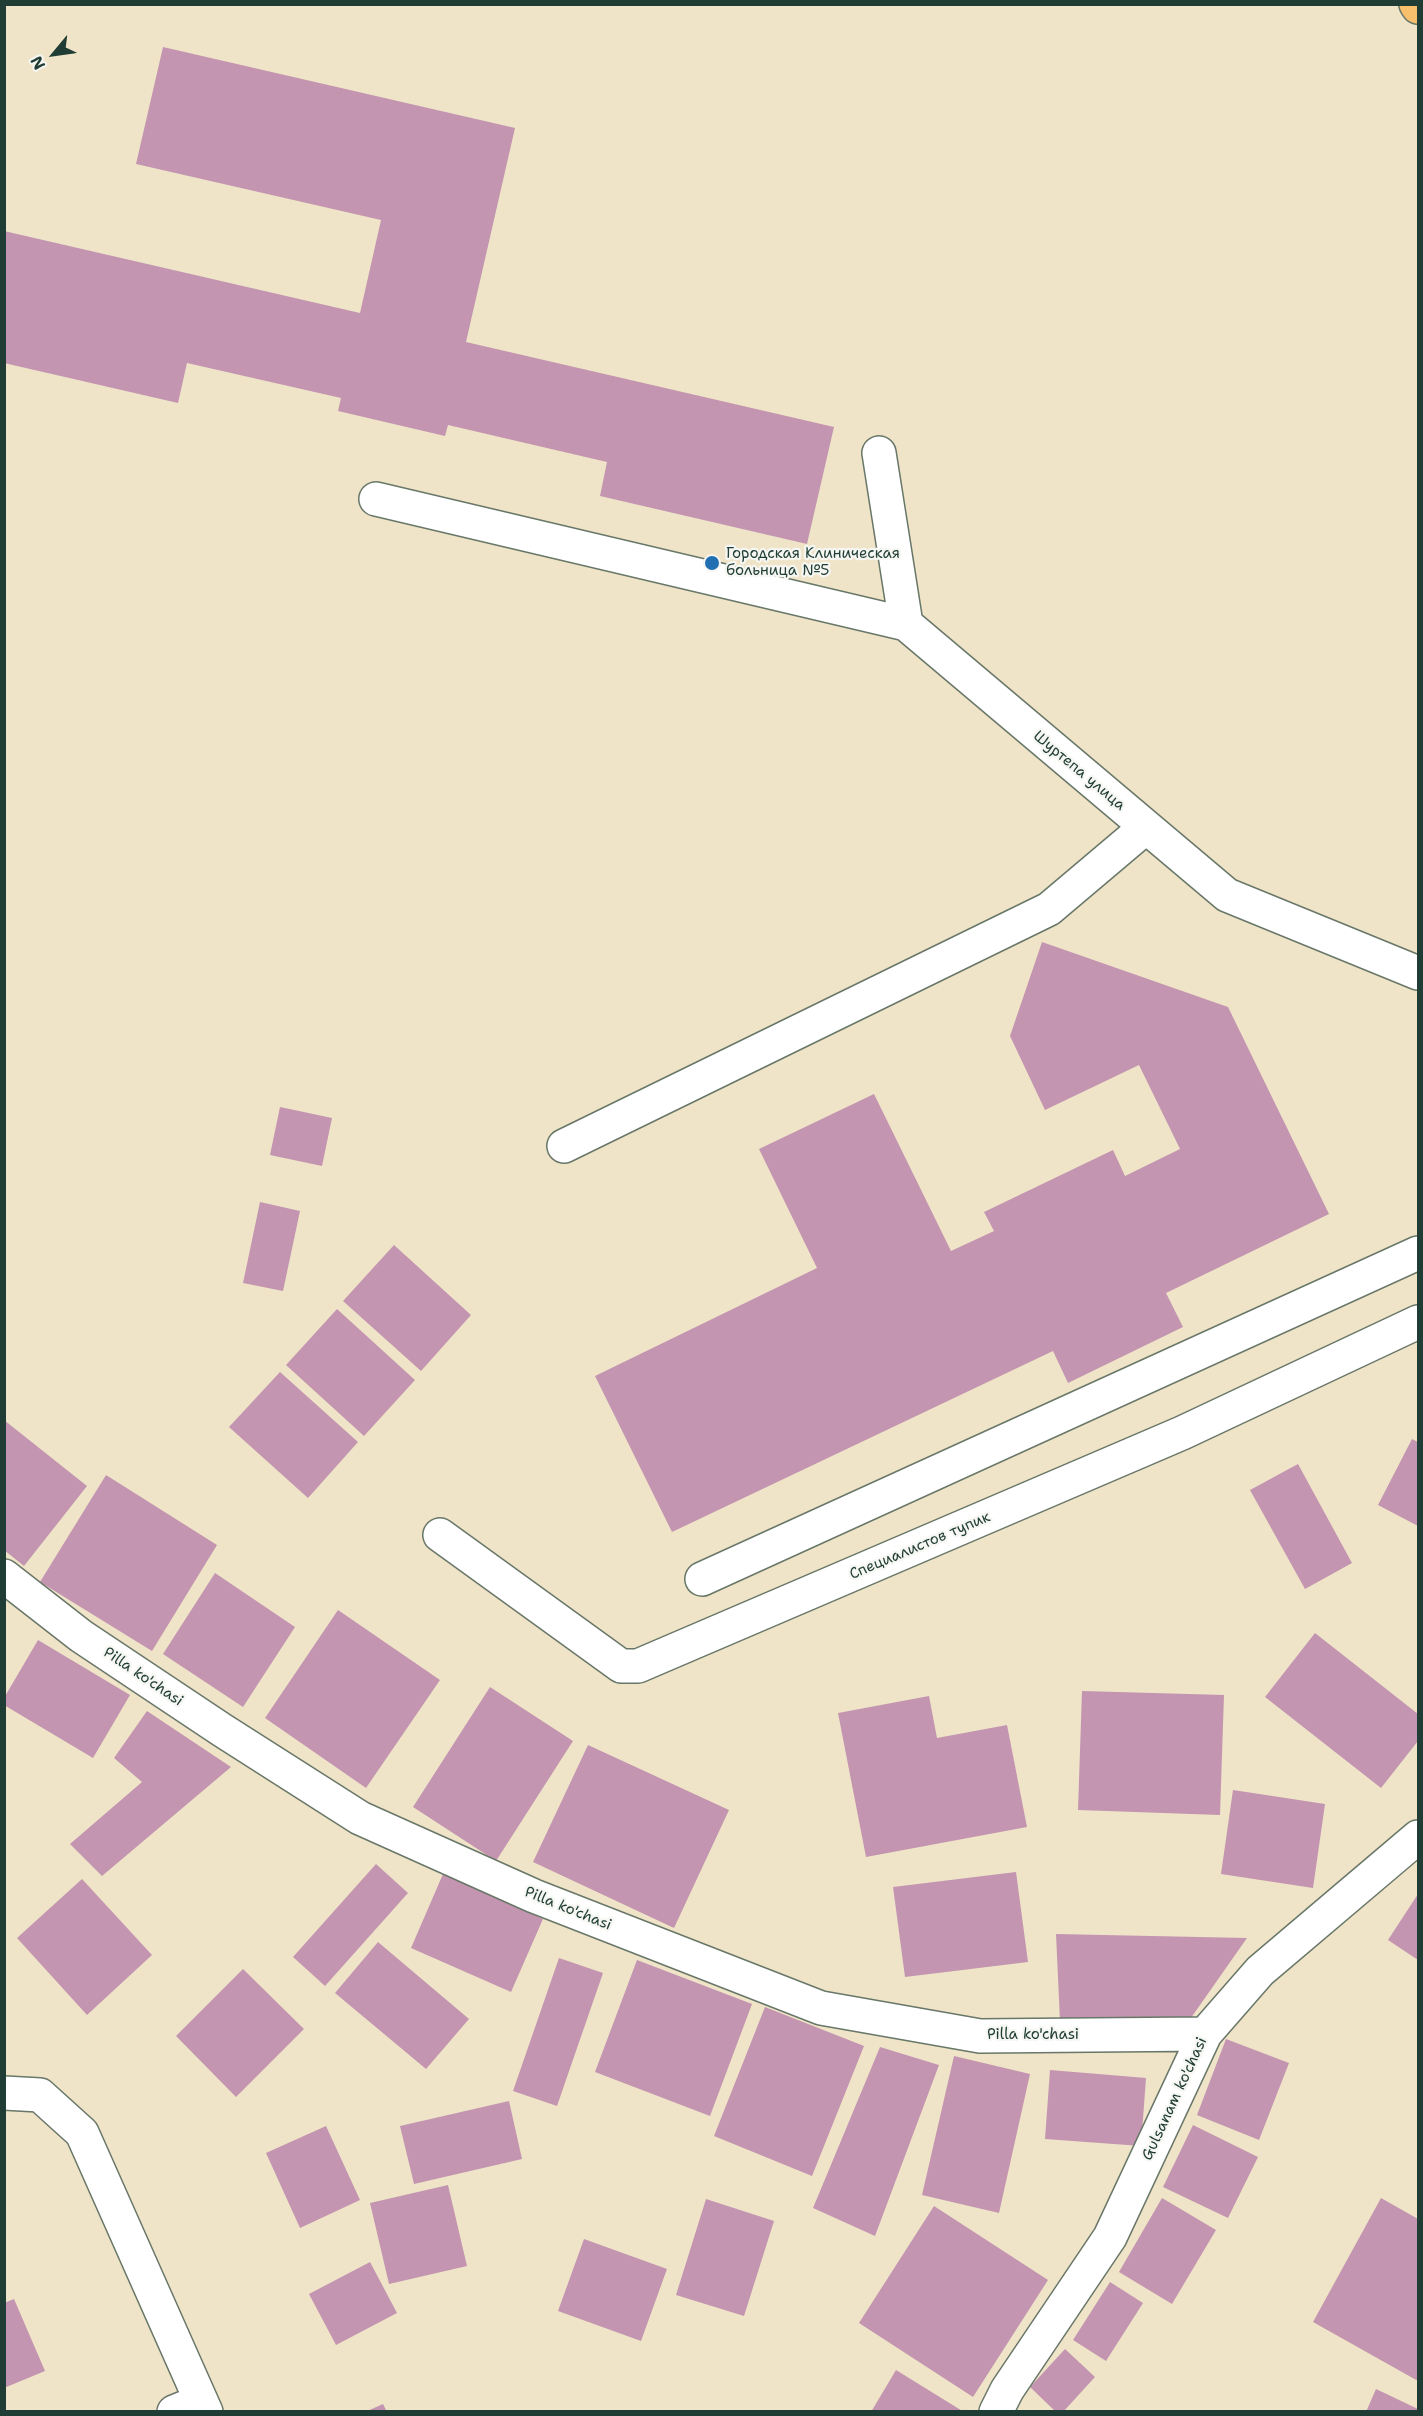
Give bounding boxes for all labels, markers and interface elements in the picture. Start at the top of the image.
north arrow [24,24,84,84]
text: N [26,52,50,74]
place label: Городская Клиническая больница №5 [726,545,900,580]
marker: Городская Клиническая больница №5 [703,554,721,572]
street label: Шуртепа улица [1029,727,1129,815]
street label: Специалистов тупик [847,1508,993,1584]
street label: Pilla ko'chasi [100,1644,186,1710]
street label: Pilla ko'chasi [522,1883,614,1935]
street label: Pilla ko'chasi [987,2026,1079,2044]
street label: Gulsanam ko'chasi [1139,2035,1211,2163]

